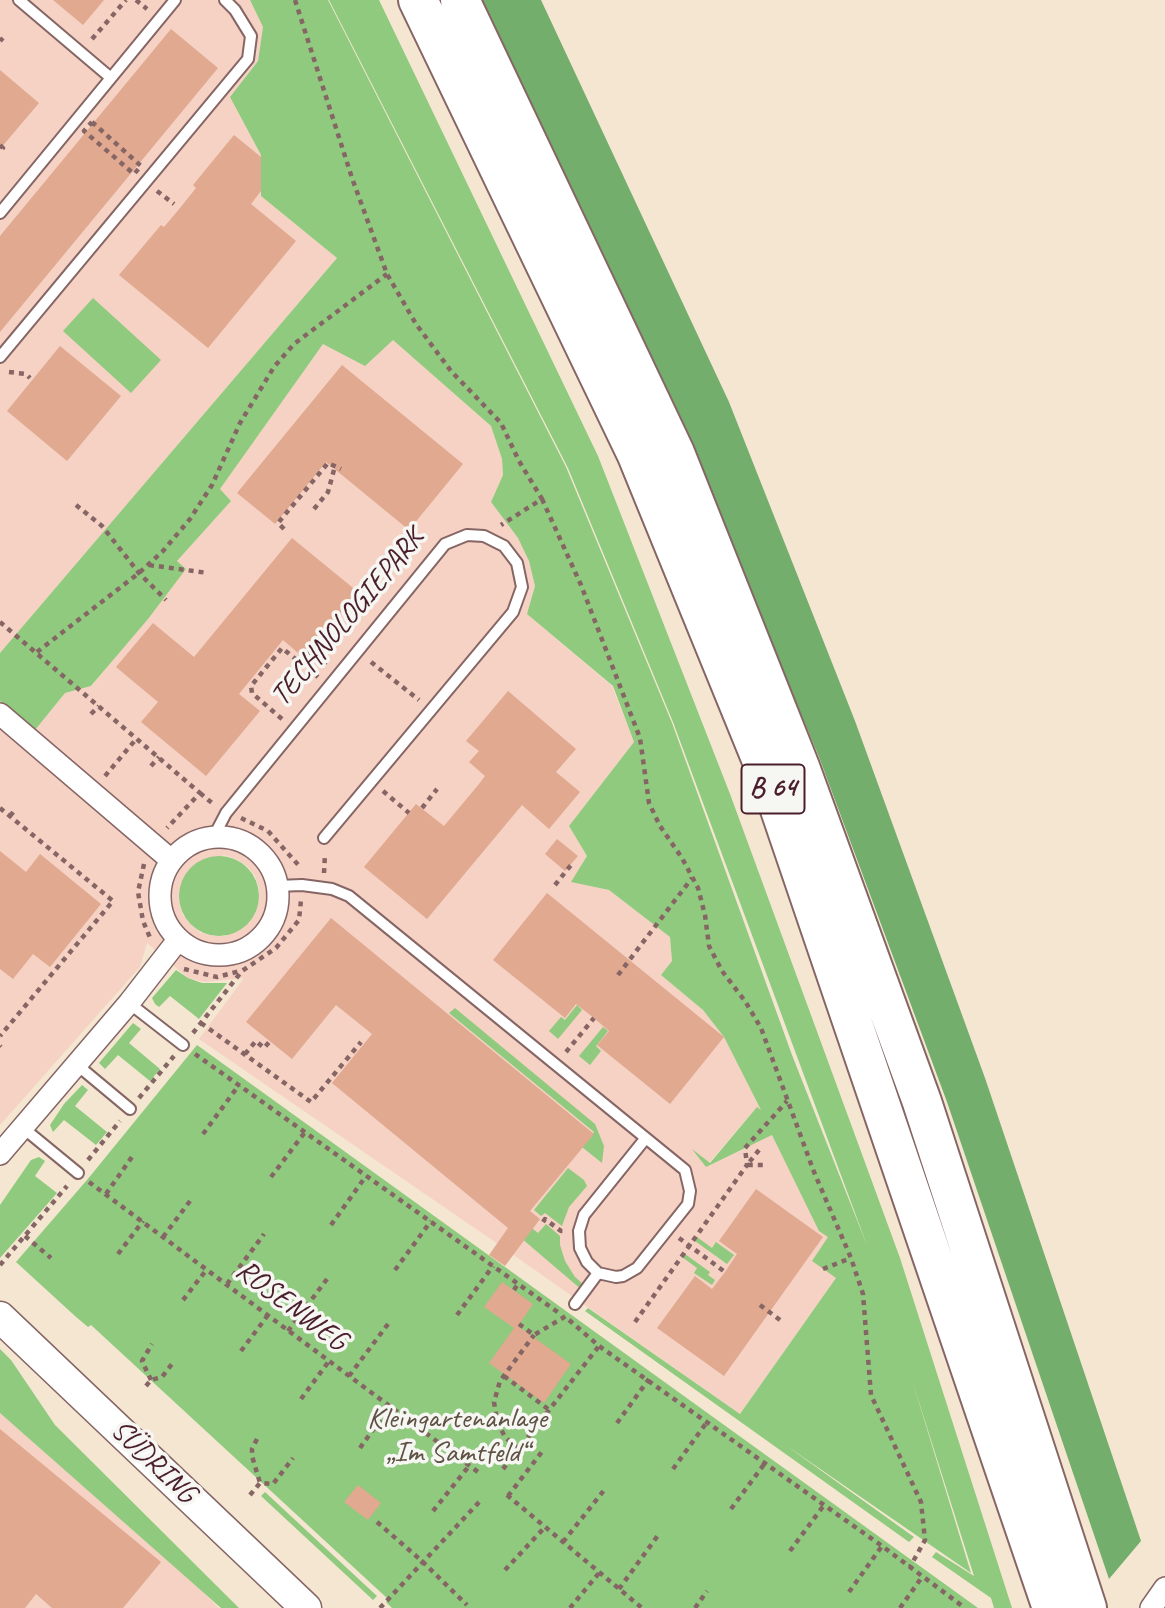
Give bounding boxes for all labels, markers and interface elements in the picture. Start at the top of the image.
street label: TECHNOLOGIEPARK [263,522,433,714]
road number: B 64 [742,764,804,814]
street label: ROSENWEG [228,1253,354,1359]
park label: Kleingartenanlage „Im Samtfeld“ [367,1401,547,1472]
street label: SÜDRING [103,1413,203,1511]

